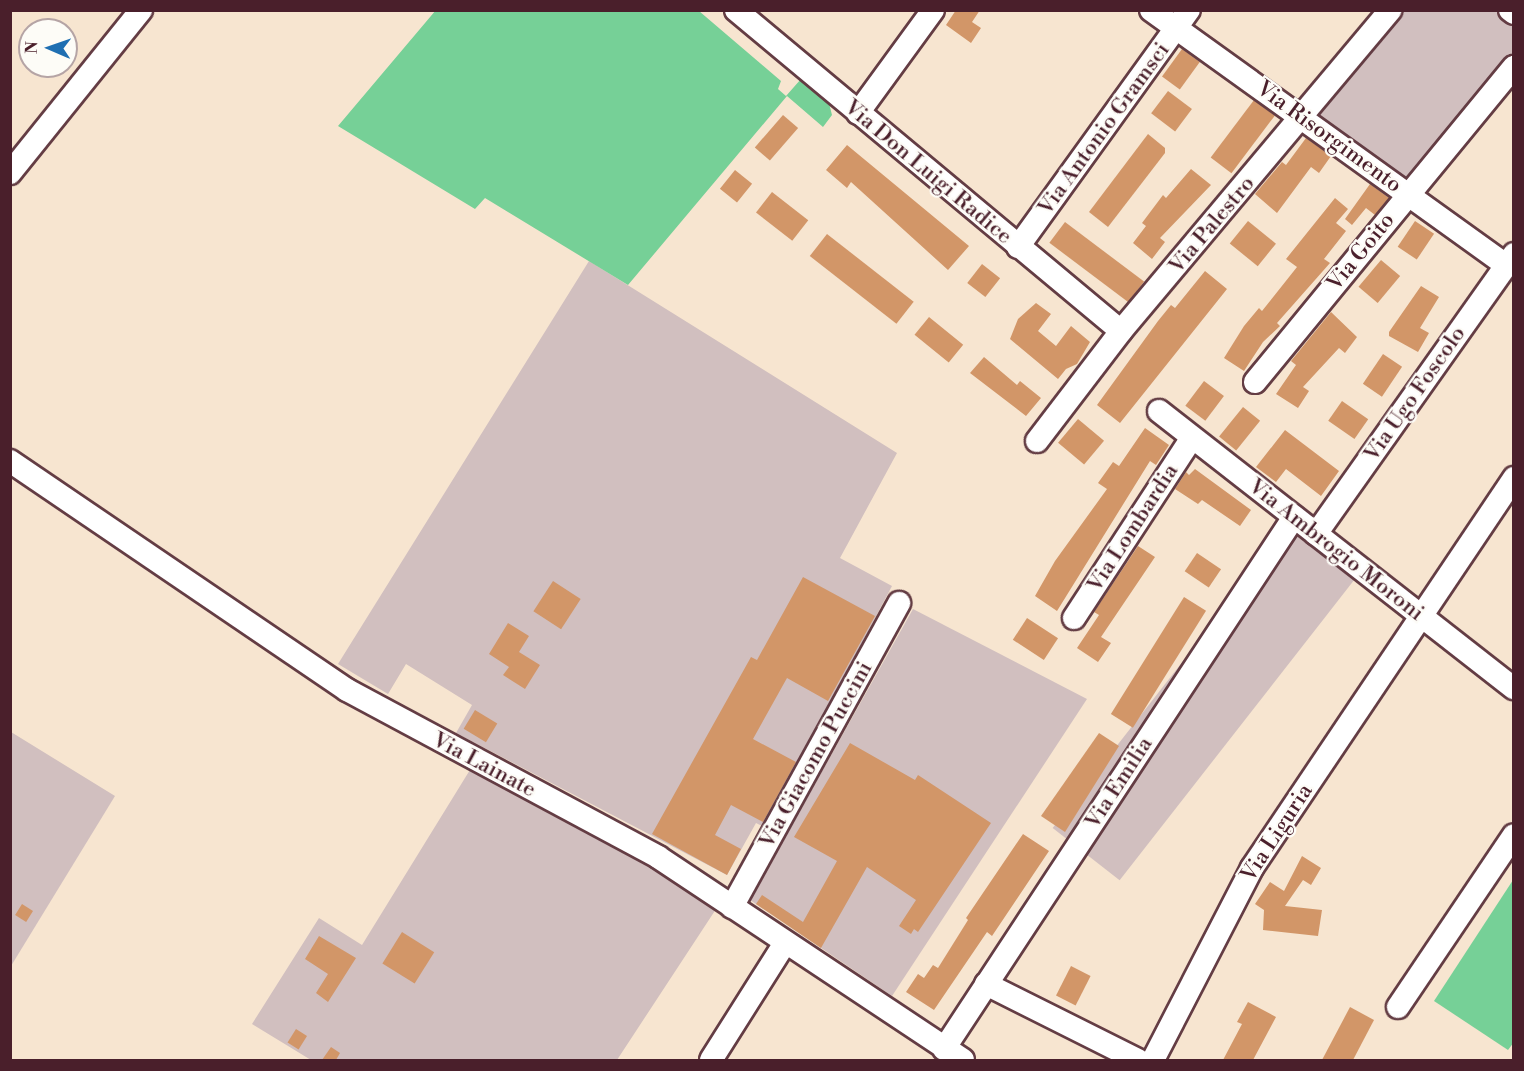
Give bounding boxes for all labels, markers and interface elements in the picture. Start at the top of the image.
north arrow [18,18,78,78]
street label: Via Antonio Gramsci [1033,38,1175,220]
text: N [22,41,42,54]
street label: Via Risorgimento [1251,75,1407,199]
street label: Via Don Luigi Radice [839,94,1017,250]
street label: Via Palestro [1164,171,1260,279]
street label: Via Goito [1322,208,1400,296]
street label: Via Ugo Foscolo [1359,321,1471,467]
street label: Via Lombardia [1082,459,1184,597]
street label: Via Ambrogio Moroni [1243,473,1429,627]
street label: Via Giacomo Puccini [754,657,878,853]
street label: Via Lainate [428,727,540,803]
street label: Via Emilia [1080,732,1158,834]
street label: Via Liguria [1236,779,1318,887]

